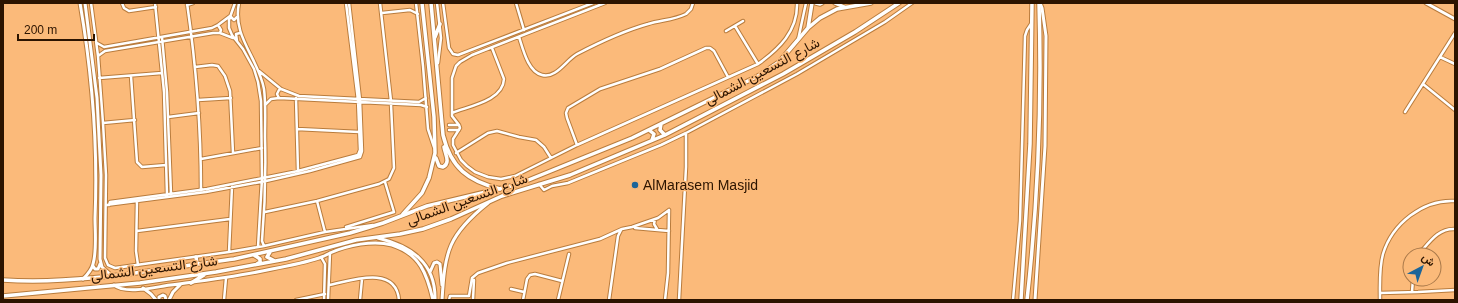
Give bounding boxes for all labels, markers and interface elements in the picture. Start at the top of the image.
scale bar [18,16,94,42]
text: 200 m [24,23,57,37]
street label: شارع التسعين الشمالى [702,34,824,111]
street label: شارع التسعين الشمالى [404,170,531,231]
place label: AlMarasem Masjid [643,177,758,193]
marker: AlMarasem Masjid [630,180,640,190]
north arrow [1402,247,1442,287]
text: ش [1419,251,1437,269]
street label: شارع التسعين الشمالى [90,252,219,287]

